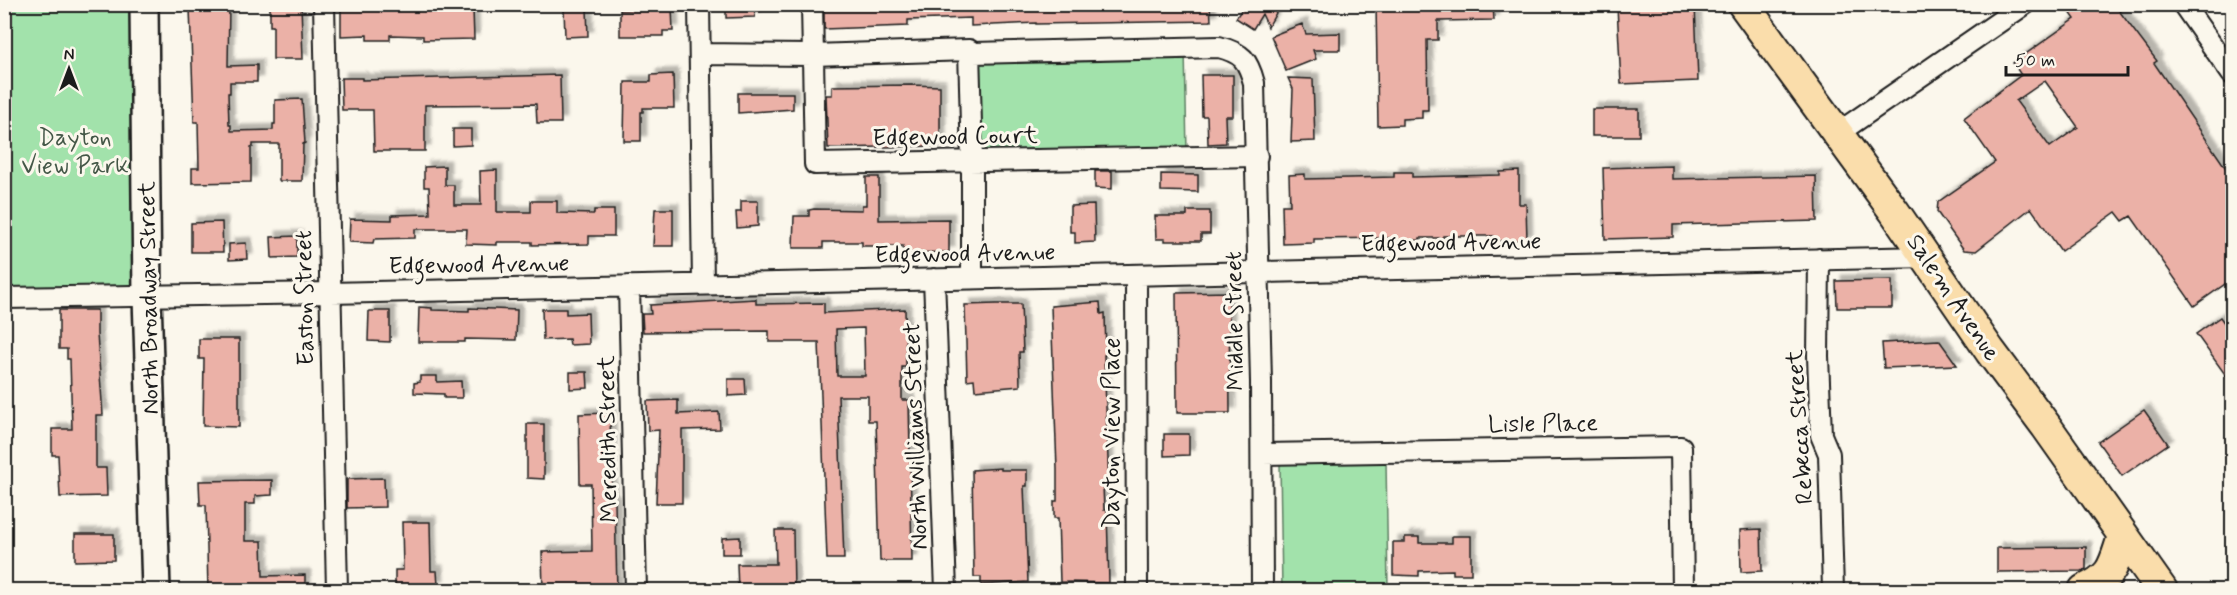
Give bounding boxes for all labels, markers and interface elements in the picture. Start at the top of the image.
north arrow [39,39,99,99]
scale bar [2006,39,2128,77]
text: N [64,45,74,66]
text: 50 m [2015,49,2055,73]
street label: Edgewood Court [872,121,1038,157]
park label: Dayton View Park [21,123,129,182]
street label: North Broadway Street [132,181,167,415]
street label: Edgewood Avenue [1360,226,1542,264]
street label: Salem Avenue [1899,228,2007,367]
street label: Easton Street [289,230,322,366]
street label: Edgewood Avenue [874,237,1056,275]
street label: Edgewood Avenue [388,248,570,286]
street label: Middle Street [1219,251,1252,391]
street label: North Williams Street [897,322,936,550]
street label: Dayton View Place [1097,338,1128,528]
street label: Rebecca Street [1780,349,1821,505]
street label: Meredith Street [592,355,625,523]
street label: Lisle Place [1488,408,1598,441]

